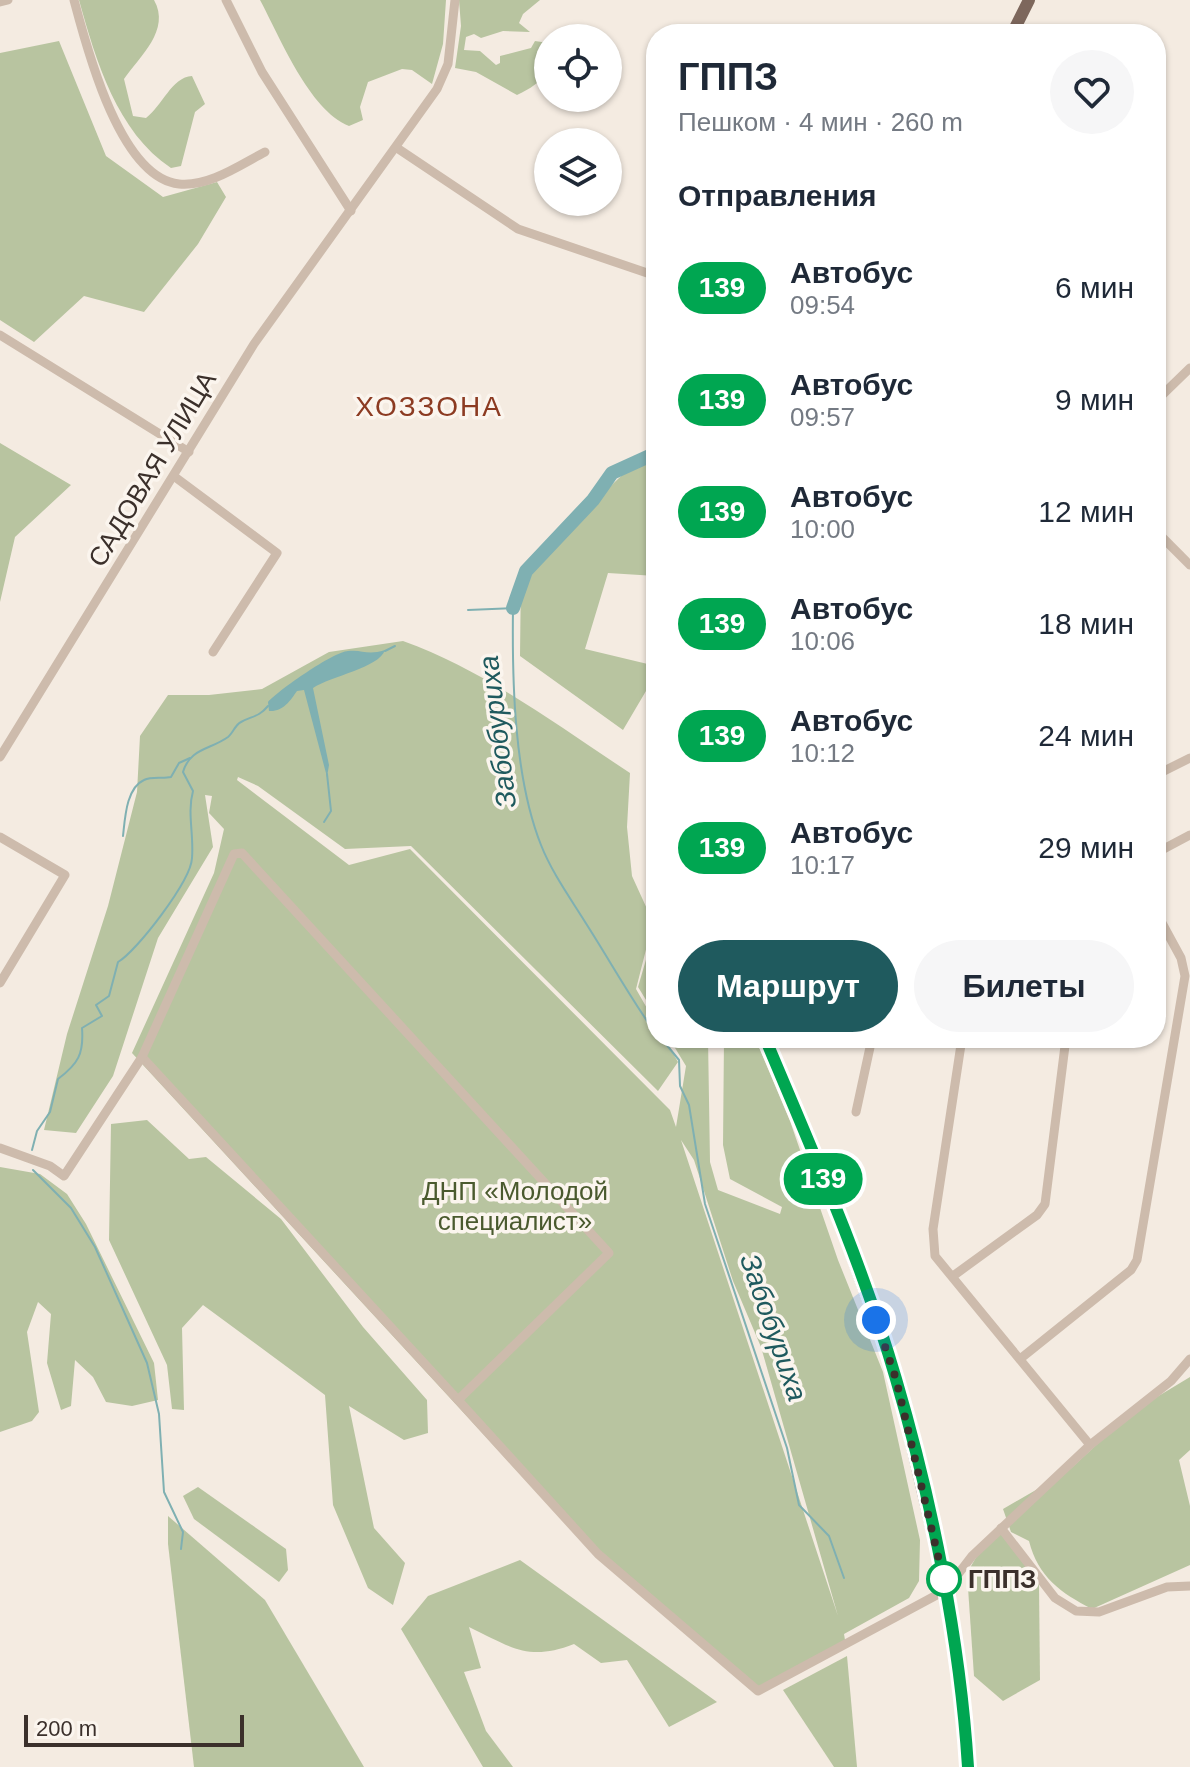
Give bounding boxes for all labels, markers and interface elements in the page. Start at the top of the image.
map controls [534,24,622,216]
button: locate [534,24,622,112]
button: heart [1050,50,1134,134]
text: ГППЗ [678,56,778,98]
text: Пешком · 4 мин · 260 m [678,107,963,137]
button: layers [534,128,622,216]
text: Отправления [678,179,877,212]
text: Автобус [790,256,913,289]
text: 6 мин [1055,271,1134,304]
text: 139 [699,272,745,303]
text: 09:54 [790,290,855,320]
street label: САДОВАЯ УЛИЦА [82,366,222,572]
text: Автобус [790,368,913,401]
text: 9 мин [1055,383,1134,416]
text: 139 [699,384,745,415]
district label: ХОЗЗОНА [355,391,503,422]
text: 09:57 [790,402,855,432]
text: Автобус [790,480,913,513]
text: 12 мин [1038,495,1134,528]
text: 139 [699,496,745,527]
text: 10:00 [790,514,855,544]
text: Автобус [790,592,913,625]
text: 18 мин [1038,607,1134,640]
text: 139 [699,608,745,639]
text: 10:06 [790,626,855,656]
water label: Забобуриха [473,654,522,810]
text: Автобус [790,704,913,737]
text: 24 мин [1038,719,1134,752]
text: 139 [699,720,745,751]
text: 10:12 [790,738,855,768]
text: Автобус [790,816,913,849]
text: 29 мин [1038,831,1134,864]
text: 139 [699,832,745,863]
text: 10:17 [790,850,855,880]
button: Маршрут [678,940,898,1032]
button: Билеты [914,940,1134,1032]
line badge: 139 [777,1153,869,1205]
text: 139 [800,1163,846,1194]
park label: ДНП «Молодой специалист» [422,1176,608,1236]
water label: Забобуриха [734,1249,813,1405]
your location [856,1300,896,1340]
marker: ГППЗ [927,1562,961,1596]
place label: ГППЗ [968,1564,1036,1594]
scale bar [24,1711,244,1747]
text: 200 m [36,1716,97,1741]

